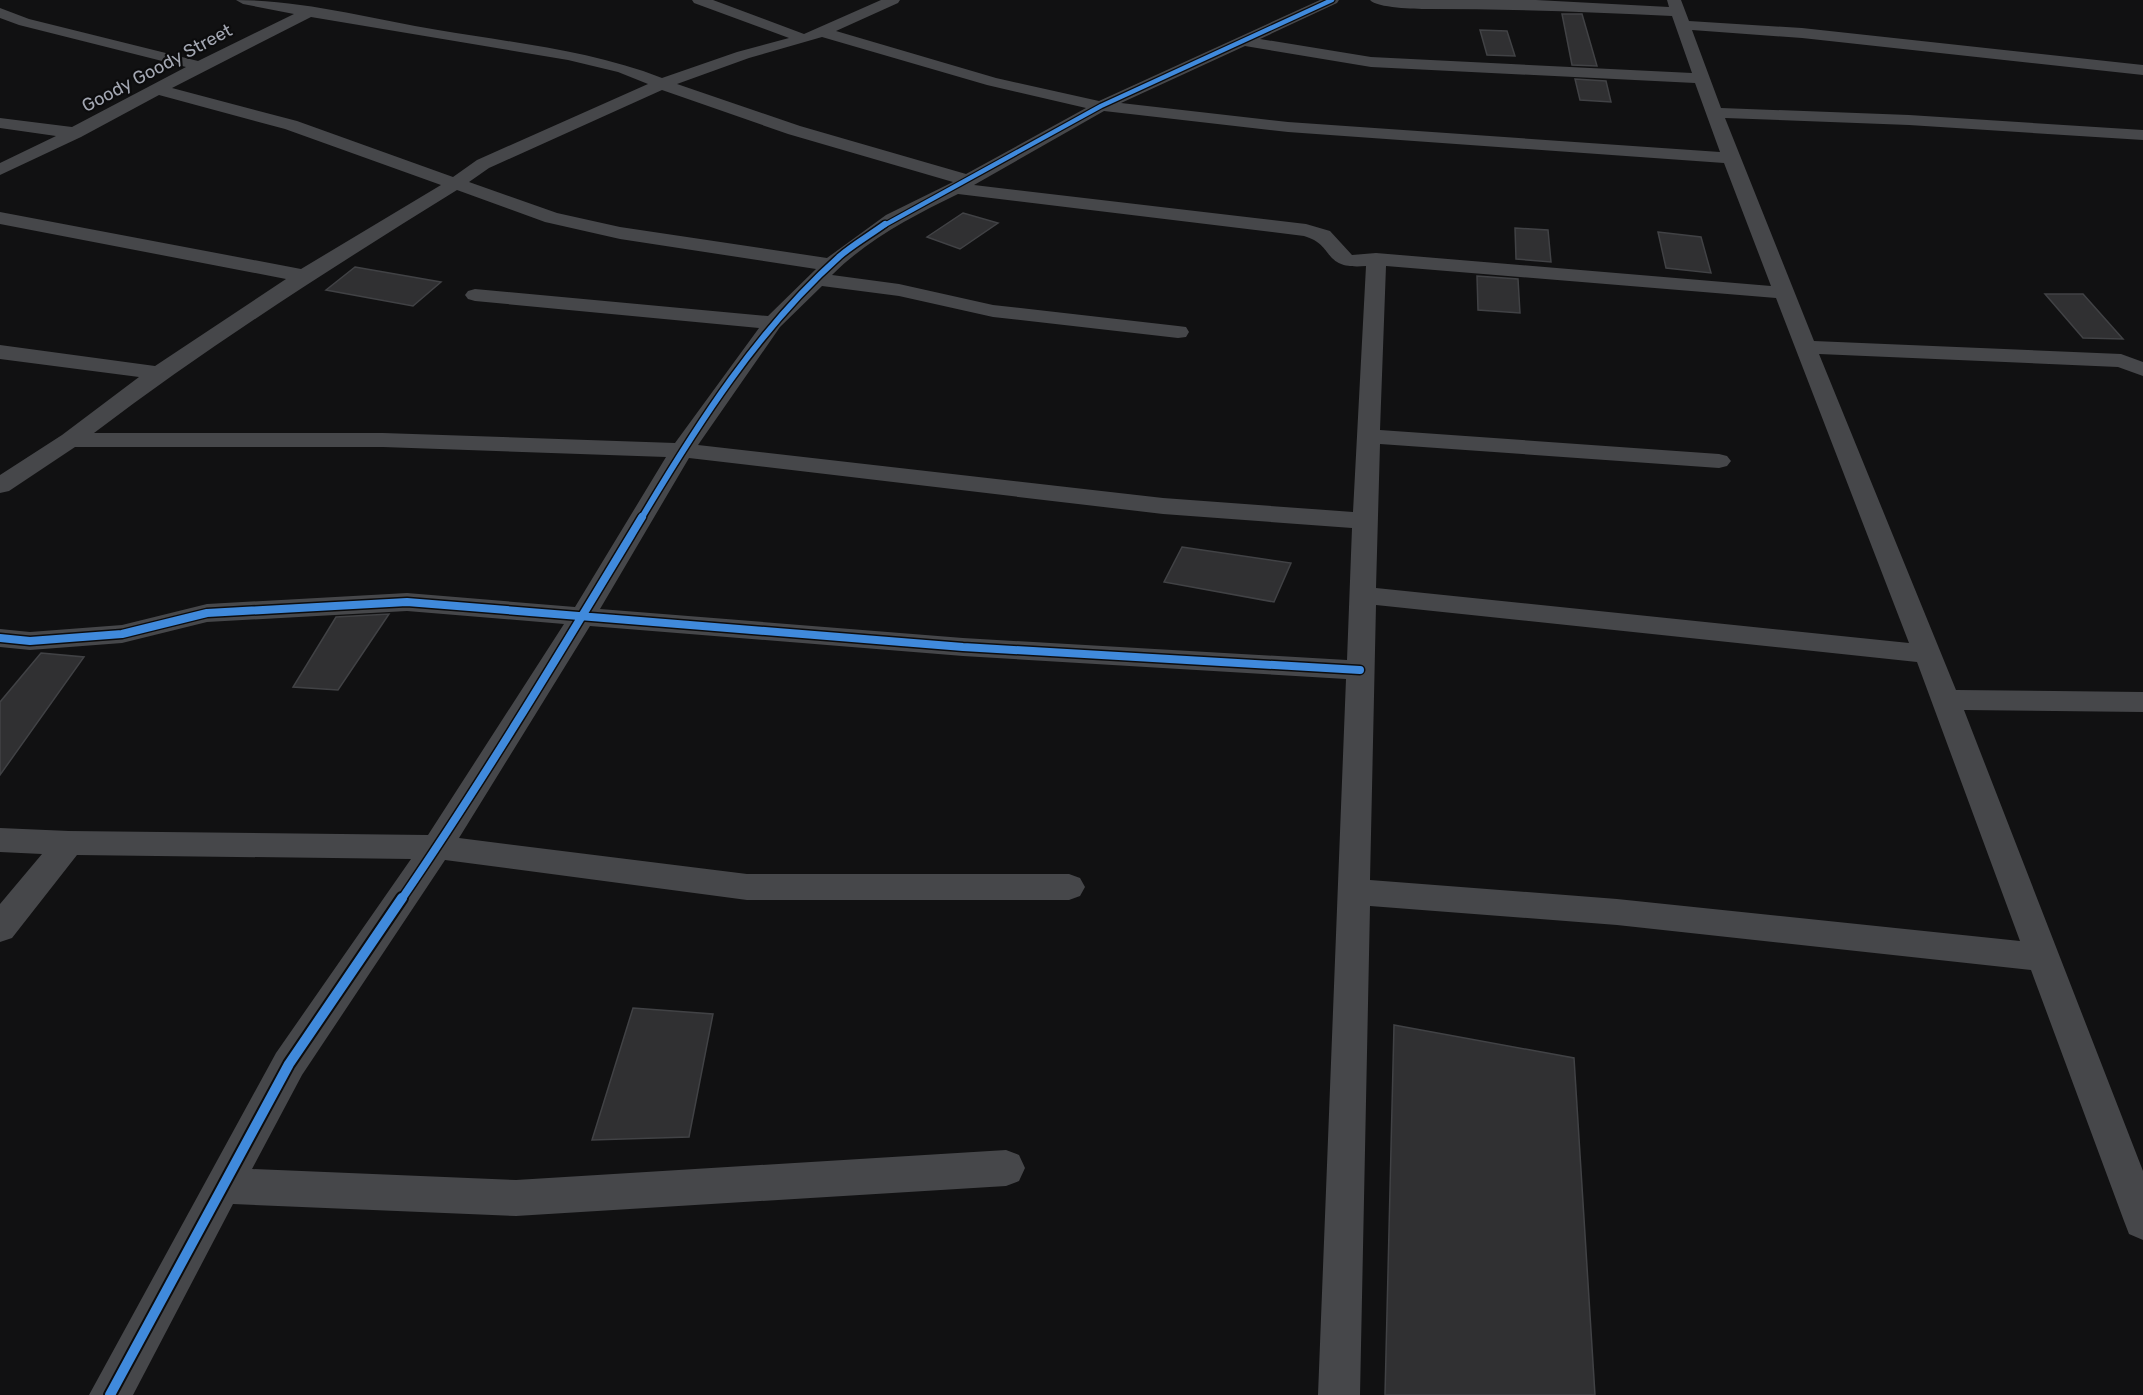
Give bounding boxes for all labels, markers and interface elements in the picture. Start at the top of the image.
street label: Goody Goody Street [78,19,236,117]

